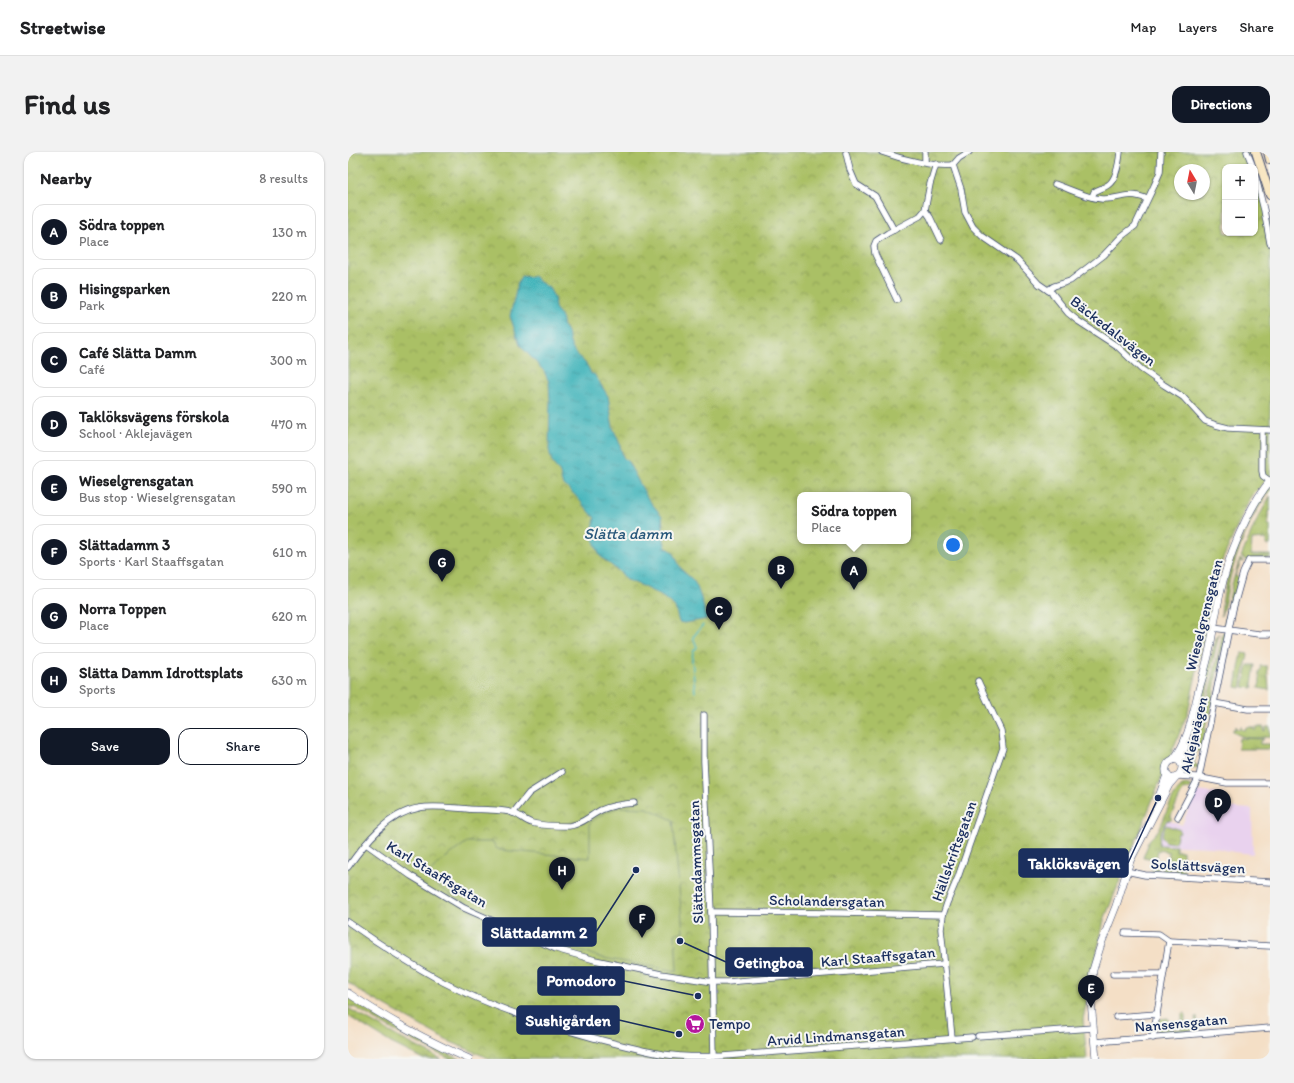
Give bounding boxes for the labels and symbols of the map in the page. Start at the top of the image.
north arrow [1174,164,1210,200]
street label: Bäckedalsvägen [1067,292,1159,370]
water label: Slätta damm [584,524,673,543]
your location [943,535,963,555]
pin: G [429,549,455,582]
pin: B [768,556,794,589]
pin: A [841,557,867,590]
street label: Wieselgrensgatan [1181,557,1227,673]
pin: C [706,597,732,630]
street label: Aklejavägen [1176,695,1212,775]
pin: D [1205,789,1231,822]
street label: Hällskriftsgatan [928,798,981,904]
street label: Slättadammsgatan [685,800,707,924]
street label: Karl Staaffsgatan [383,837,491,912]
callout: Taklöksvägen [1019,849,1128,877]
text: Taklöksvägen [1027,854,1121,874]
street label: Solslättsvägen [1150,855,1246,877]
pin: H [549,857,575,890]
street label: Scholandersgatan [769,891,886,911]
pin: F [629,905,655,938]
callout: Slättadamm 2 [483,918,596,946]
text: Slättadamm 2 [491,923,588,942]
street label: Karl Staaffsgatan [820,943,936,971]
callout: Getingboa [726,948,812,976]
text: Getingboa [734,953,805,973]
callout: Pomodoro [538,967,624,995]
text: Pomodoro [546,971,616,990]
pin: E [1078,975,1104,1008]
callout: Sushigården [517,1006,619,1034]
street label: Nansensgatan [1134,1010,1228,1036]
text: Sushigården [525,1011,612,1031]
supermarket icon: Tempo [684,1013,706,1035]
place label: Tempo [709,1015,751,1033]
street label: Arvid Lindmansgatan [767,1022,905,1050]

